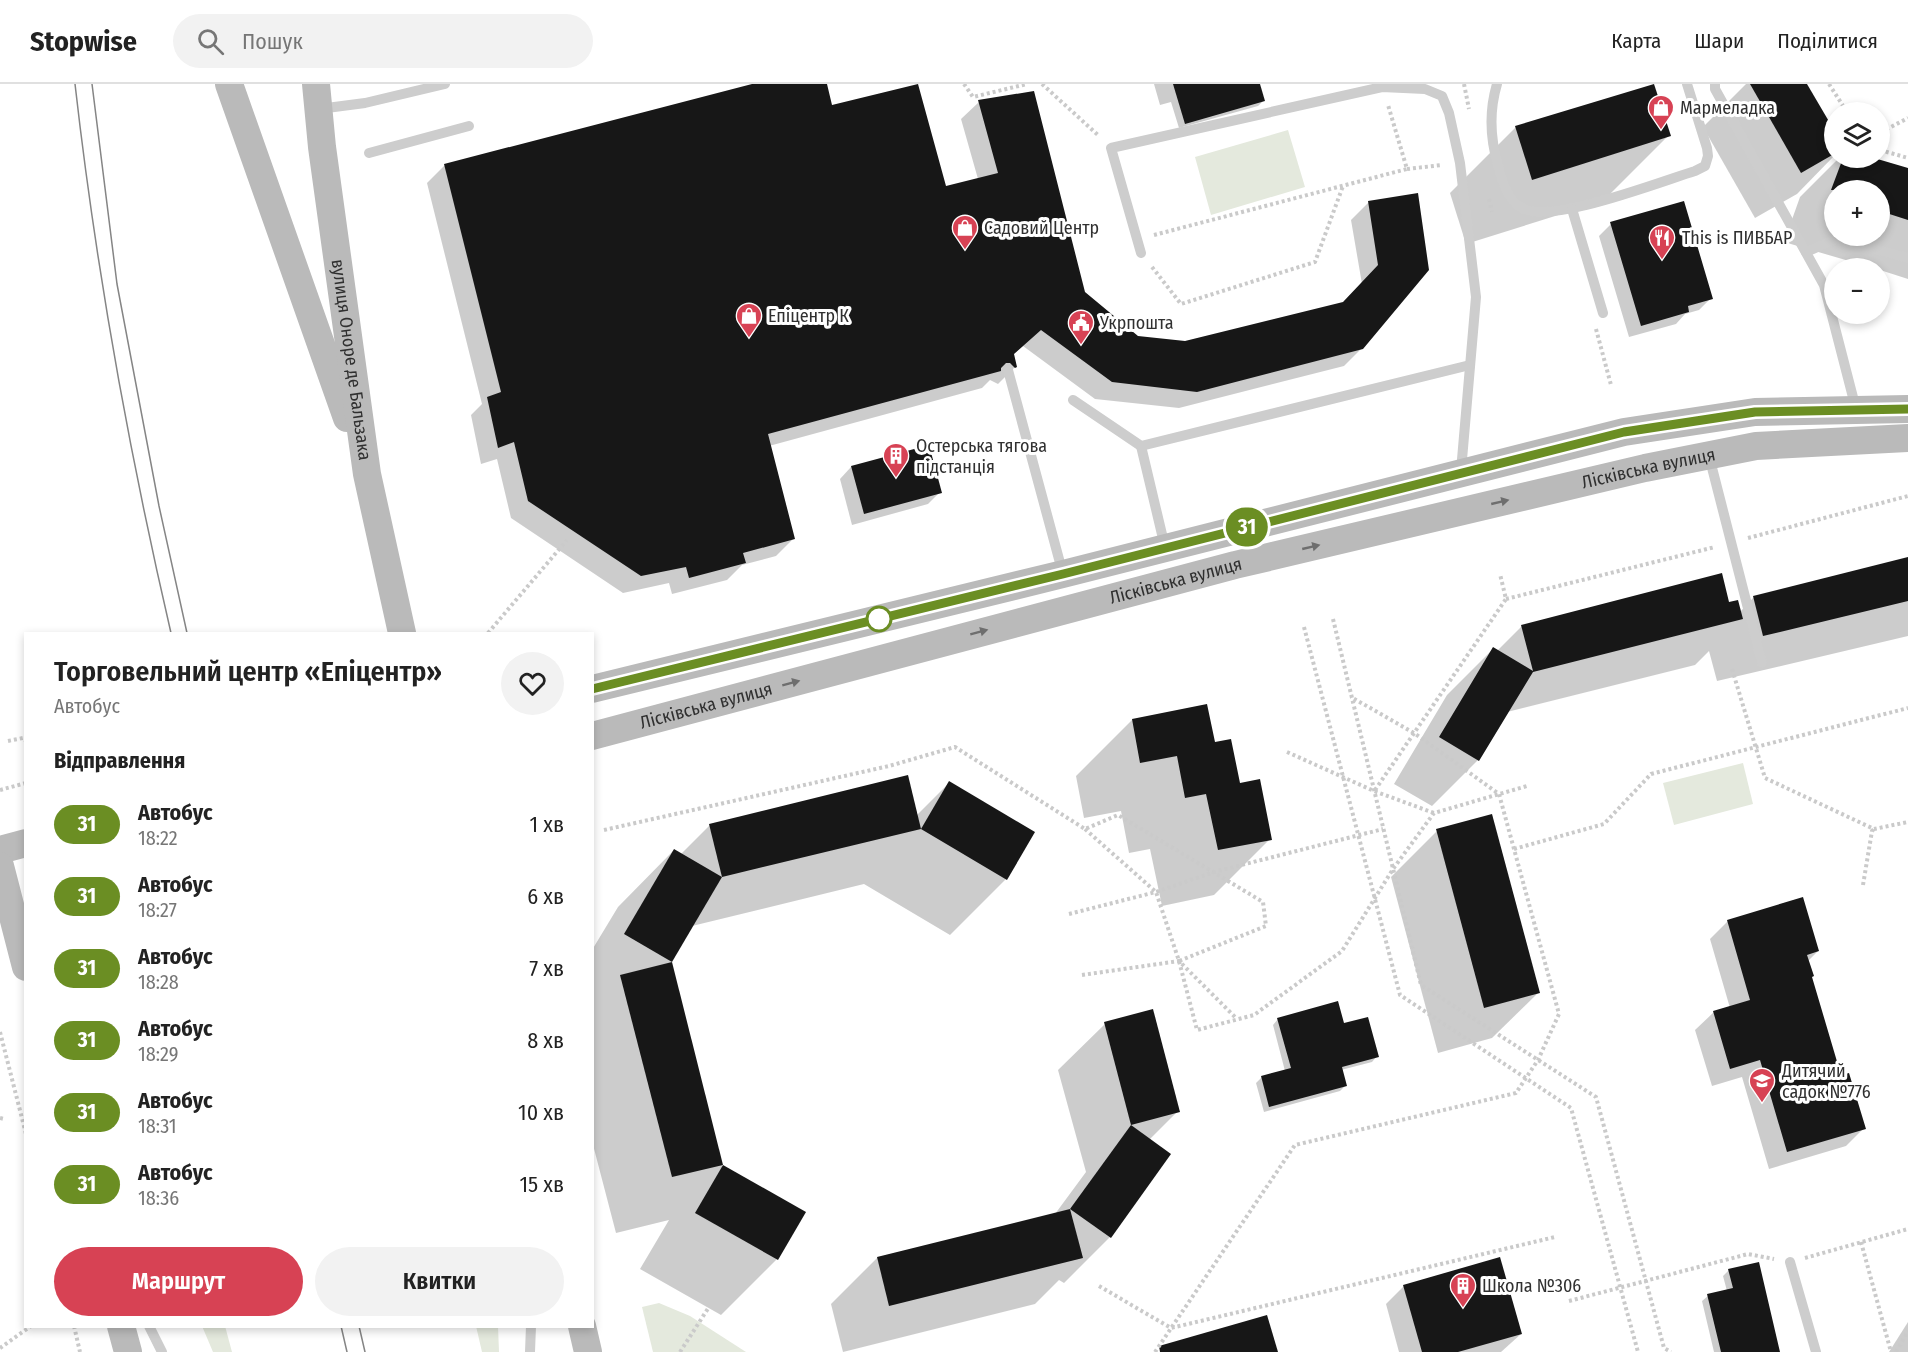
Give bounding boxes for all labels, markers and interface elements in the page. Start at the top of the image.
search box [173,14,593,68]
text: Stopwise [30,25,137,58]
icon: search [194,25,227,58]
text: Пошук [242,28,303,55]
text: Карта [1611,28,1661,54]
text: Шари [1694,28,1744,54]
text: Поділитися [1777,28,1878,54]
shop icon: Мармеладка [1646,93,1676,131]
place label: Мармеладка [1680,97,1775,119]
map controls [1824,102,1890,324]
button: layers [1824,102,1890,168]
button: + [1824,180,1890,246]
shop icon: Садовий Центр [950,213,980,251]
place label: Садовий Центр [984,217,1099,239]
restaurant icon: This is ПИВБАР [1647,223,1677,261]
place label: This is ПИВБАР [1682,227,1793,249]
street label: вулиця Оноре де Бальзака [327,258,376,462]
button: − [1824,258,1890,324]
shop icon: Епіцентр К [734,301,764,339]
place label: Епіцентр К [768,305,849,327]
public building icon: Укрпошта [1066,308,1096,346]
place label: Укрпошта [1099,312,1174,334]
place label: Остерська тягова пiдстанцiя [916,435,1047,478]
building icon: Остерська тягова пiдстанцiя [881,441,911,479]
street label: Лісківська вулиця [1579,443,1717,494]
one-way arrow [1491,497,1510,507]
line badge: 31 [1220,508,1274,546]
text: 31 [1238,514,1256,540]
one-way arrow [1301,542,1320,552]
street label: Лісківська вулиця [1107,553,1244,609]
unlabelled marker [866,606,892,632]
one-way arrow [970,627,988,636]
button: heart [501,652,564,715]
text: Торговельний центр «Епіцентр» [54,655,442,688]
one-way arrow [782,677,800,687]
street label: Лісківська вулиця [637,678,775,734]
text: Автобус [54,694,120,718]
text: Відправлення [54,747,185,774]
text: Автобус [138,799,213,826]
text: 31 [78,811,96,837]
text: 1 хв [530,811,564,838]
text: 18:22 [138,826,178,850]
text: Автобус [138,871,213,898]
text: 31 [78,883,96,909]
text: 6 хв [527,883,564,910]
text: 18:27 [138,898,177,922]
text: Автобус [138,943,213,970]
text: 31 [78,955,96,981]
text: 7 хв [529,955,564,982]
text: 18:28 [138,970,179,994]
text: Автобус [138,1015,213,1042]
text: 31 [78,1027,96,1053]
text: 8 хв [527,1027,564,1054]
text: 18:29 [138,1042,178,1066]
place label: Дитячий садок №776 [1781,1060,1871,1103]
school or university icon: Дитячий садок №776 [1747,1066,1777,1104]
text: Автобус [138,1087,213,1114]
text: 31 [78,1099,96,1125]
text: 10 хв [518,1099,564,1126]
text: 18:31 [138,1114,177,1138]
text: Автобус [138,1159,213,1186]
text: 31 [78,1171,96,1197]
text: 15 хв [519,1171,564,1198]
text: 18:36 [138,1186,179,1210]
button: Маршрут [54,1247,303,1316]
button: Квитки [315,1247,564,1316]
building icon: Школа №306 [1448,1271,1478,1309]
place label: Школа №306 [1482,1275,1581,1297]

